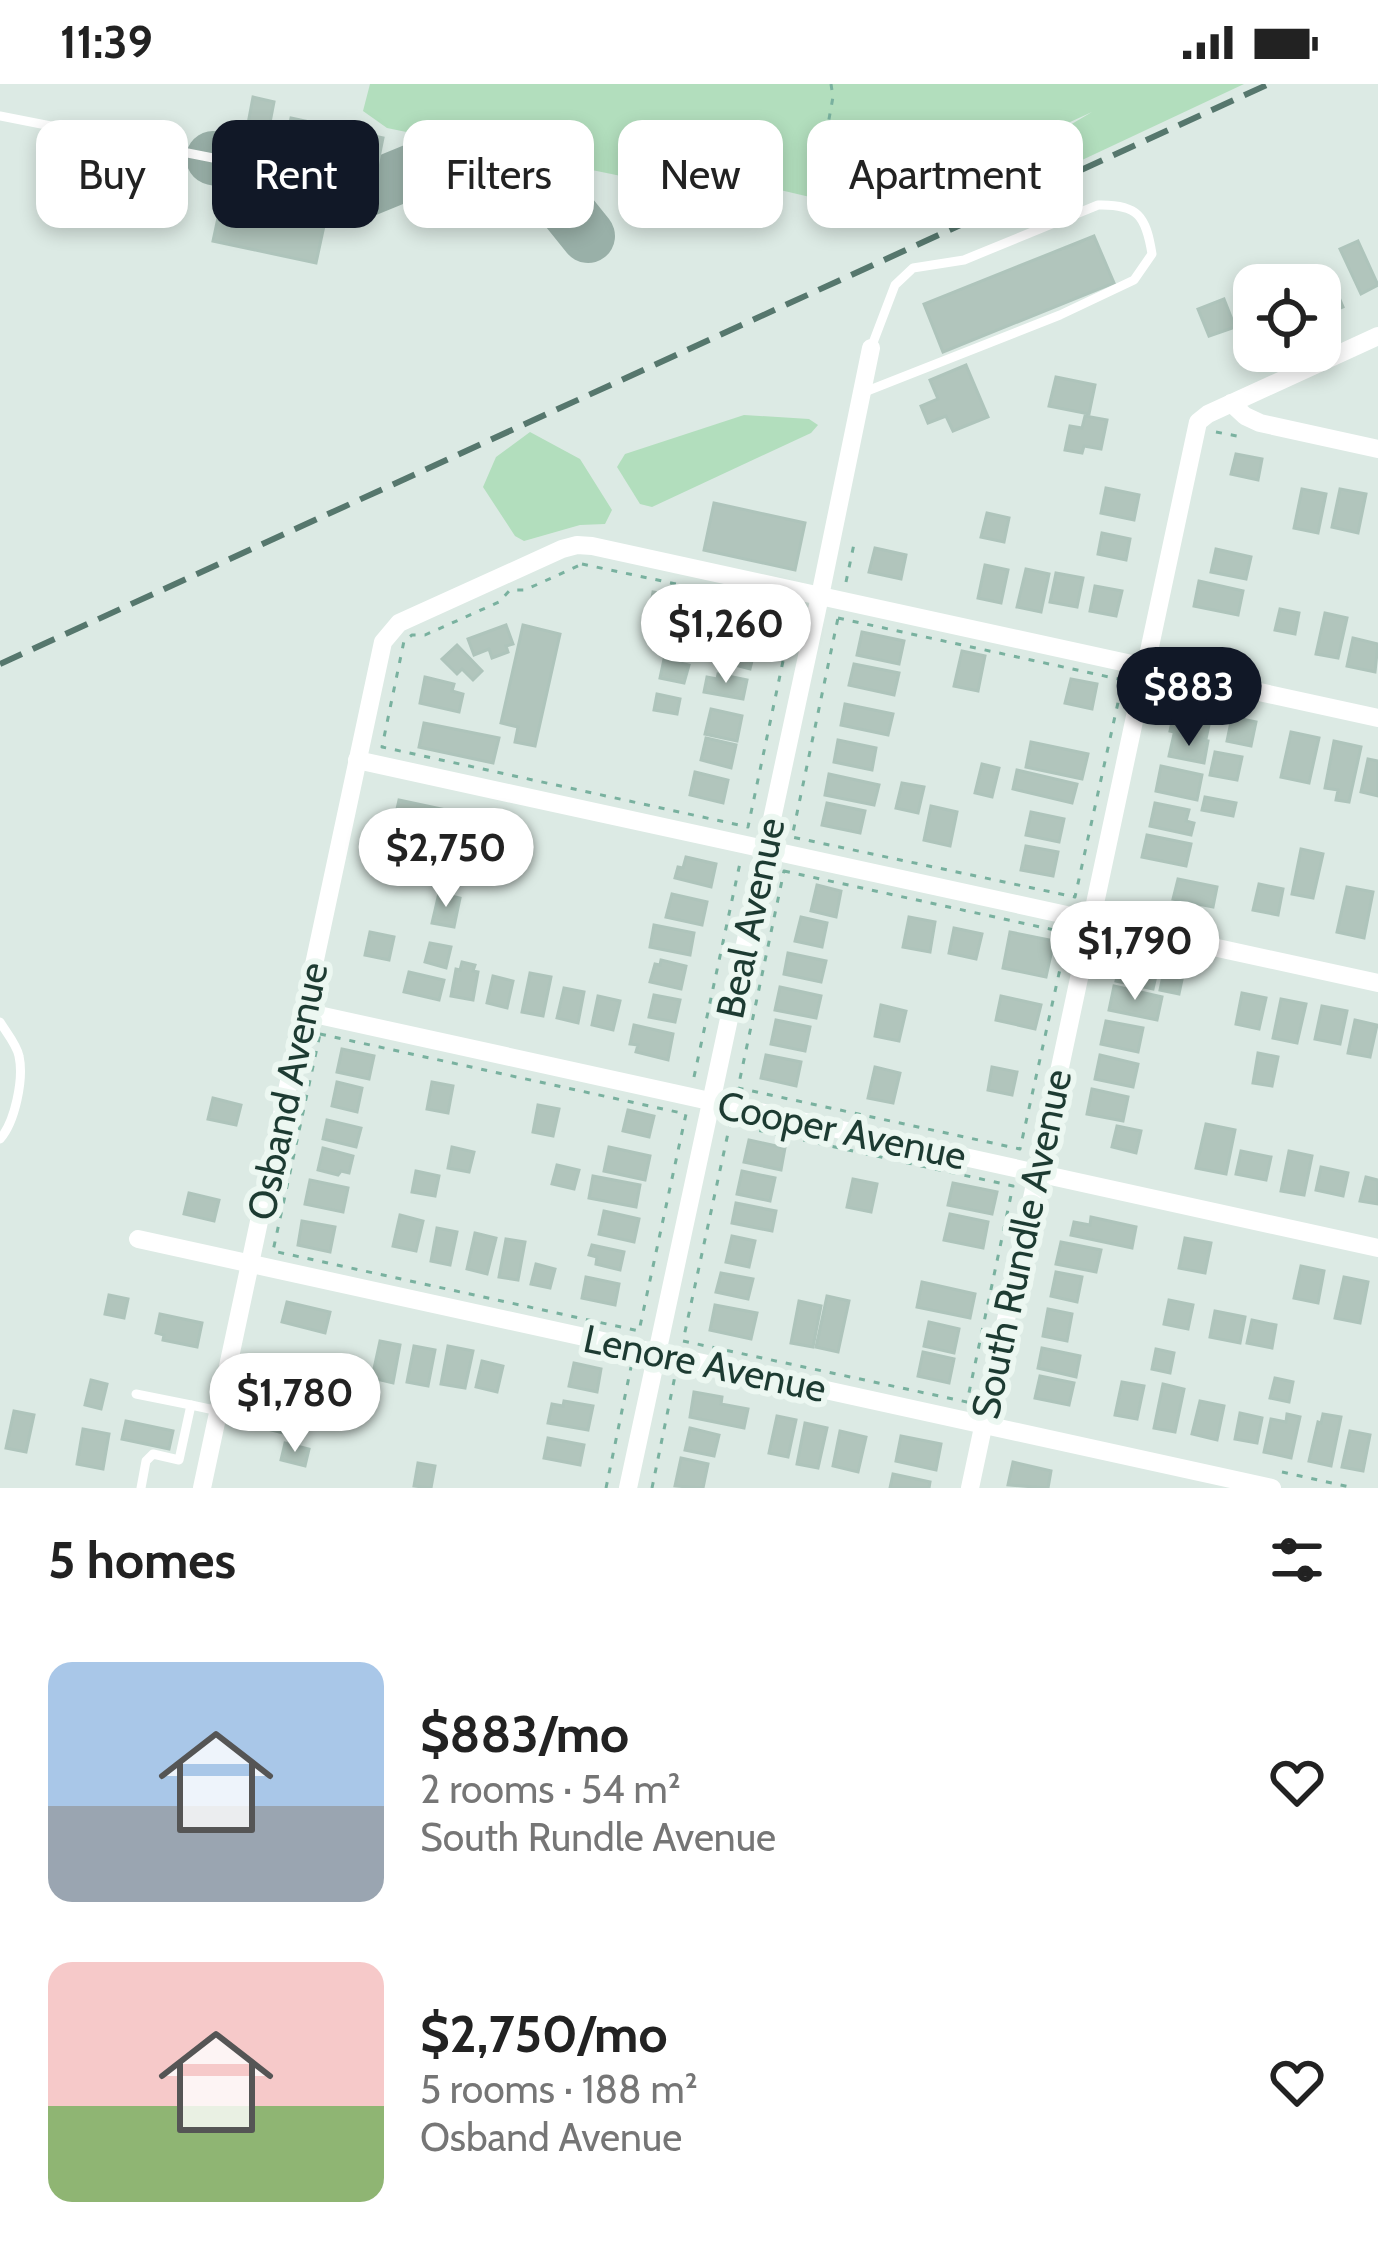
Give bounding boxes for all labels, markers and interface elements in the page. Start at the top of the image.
text: 11:39 [60,15,153,69]
chip: Buy [36,120,188,228]
chip: Rent [212,120,379,228]
chip: Filters [403,120,594,228]
chip: New [618,120,783,228]
chip: Apartment [807,120,1083,228]
map controls [1233,264,1341,372]
button: locate [1233,264,1341,372]
pin: $1,260 [628,584,824,686]
text: $1,260 [668,599,784,647]
pin: $883 [1118,647,1260,749]
text: $883 [1144,662,1234,710]
pin: $2,750 [348,808,544,910]
street label: Beal Avenue [705,813,795,1023]
text: $2,750 [386,823,506,871]
pin: $1,790 [1037,901,1233,1003]
text: $1,790 [1077,916,1193,964]
street label: Osband Avenue [236,958,338,1224]
street label: South Rundle Avenue [961,1065,1081,1423]
street label: Cooper Avenue [713,1080,971,1180]
street label: Lenore Avenue [579,1314,831,1412]
pin: $1,780 [197,1353,393,1455]
text: $1,780 [236,1368,354,1416]
icon: filters [1264,1527,1330,1593]
text: 5 homes [48,1529,236,1591]
text: $883/mo [420,1703,629,1765]
icon: home [144,1710,288,1854]
icon: heart [1264,1749,1330,1815]
text: 2 rooms · 54 m² [420,1765,681,1813]
text: South Rundle Avenue [420,1813,776,1861]
text: $2,750/mo [420,2003,668,2065]
icon: home [144,2010,288,2154]
icon: heart [1264,2049,1330,2115]
text: 5 rooms · 188 m² [420,2065,698,2113]
text: Osband Avenue [420,2113,682,2161]

